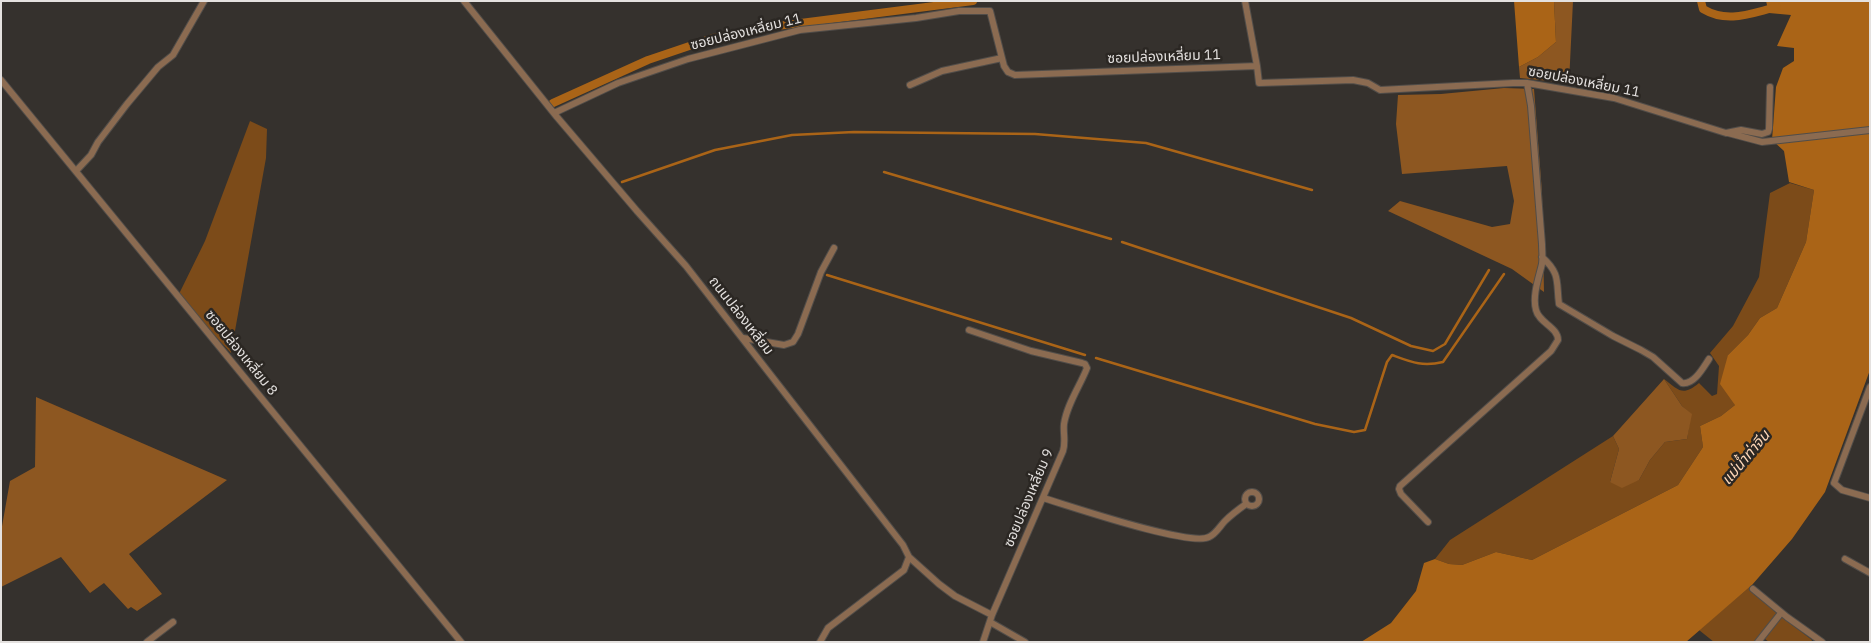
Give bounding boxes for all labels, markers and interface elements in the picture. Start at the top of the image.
street label: ซอยปล่องเหลี่ยม 11 [689,10,803,54]
street label: ซอยปล่องเหลี่ยม 11 [1107,47,1221,67]
street label: ซอยปล่องเหลี่ยม 11 [1527,63,1641,101]
street label: ถนนปล่องเหลี่ยม [705,273,777,359]
street label: ซอยปล่องเหลี่ยม 8 [201,307,281,399]
water label: แม่น้ำท่าจีน [1718,427,1774,489]
street label: ซอยปล่องเหลี่ยม 9 [1001,446,1057,550]

